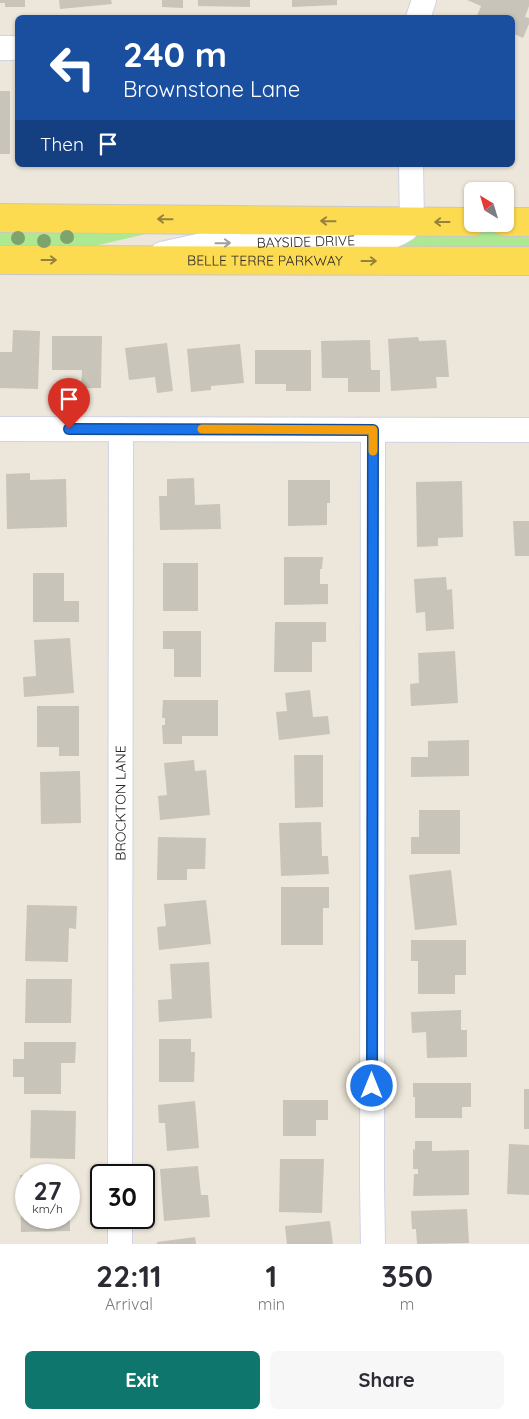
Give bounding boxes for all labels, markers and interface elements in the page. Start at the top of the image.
text: 240 m [123,32,227,76]
icon: left [40,35,105,100]
text: Brownstone Lane [123,75,300,103]
icon: arrive [94,130,122,158]
text: Then [40,132,84,156]
north arrow [464,182,514,232]
map controls [464,182,514,232]
one-way arrow [158,214,174,224]
one-way arrow [320,216,336,226]
one-way arrow [434,217,450,227]
street label: BAYSIDE DRIVE [256,231,355,252]
one-way arrow [214,238,230,248]
street label: BELLE TERRE PARKWAY [187,251,343,270]
one-way arrow [40,255,56,265]
one-way arrow [360,256,376,266]
pin [48,378,90,429]
icon: arrive [55,385,83,413]
street label: BROCKTON LANE [111,745,130,861]
position arrow [345,1059,397,1111]
speed limit sign: 30 [90,1164,155,1229]
text: 27 [34,1175,61,1206]
text: km/h [32,1201,63,1216]
text: 22:11 [96,1257,162,1295]
text: 1 [266,1257,277,1295]
text: 350 [381,1257,433,1295]
text: Arrival [105,1294,153,1314]
text: min [258,1294,285,1314]
text: m [400,1294,414,1314]
button: Exit [25,1351,260,1409]
button: Share [270,1351,504,1409]

